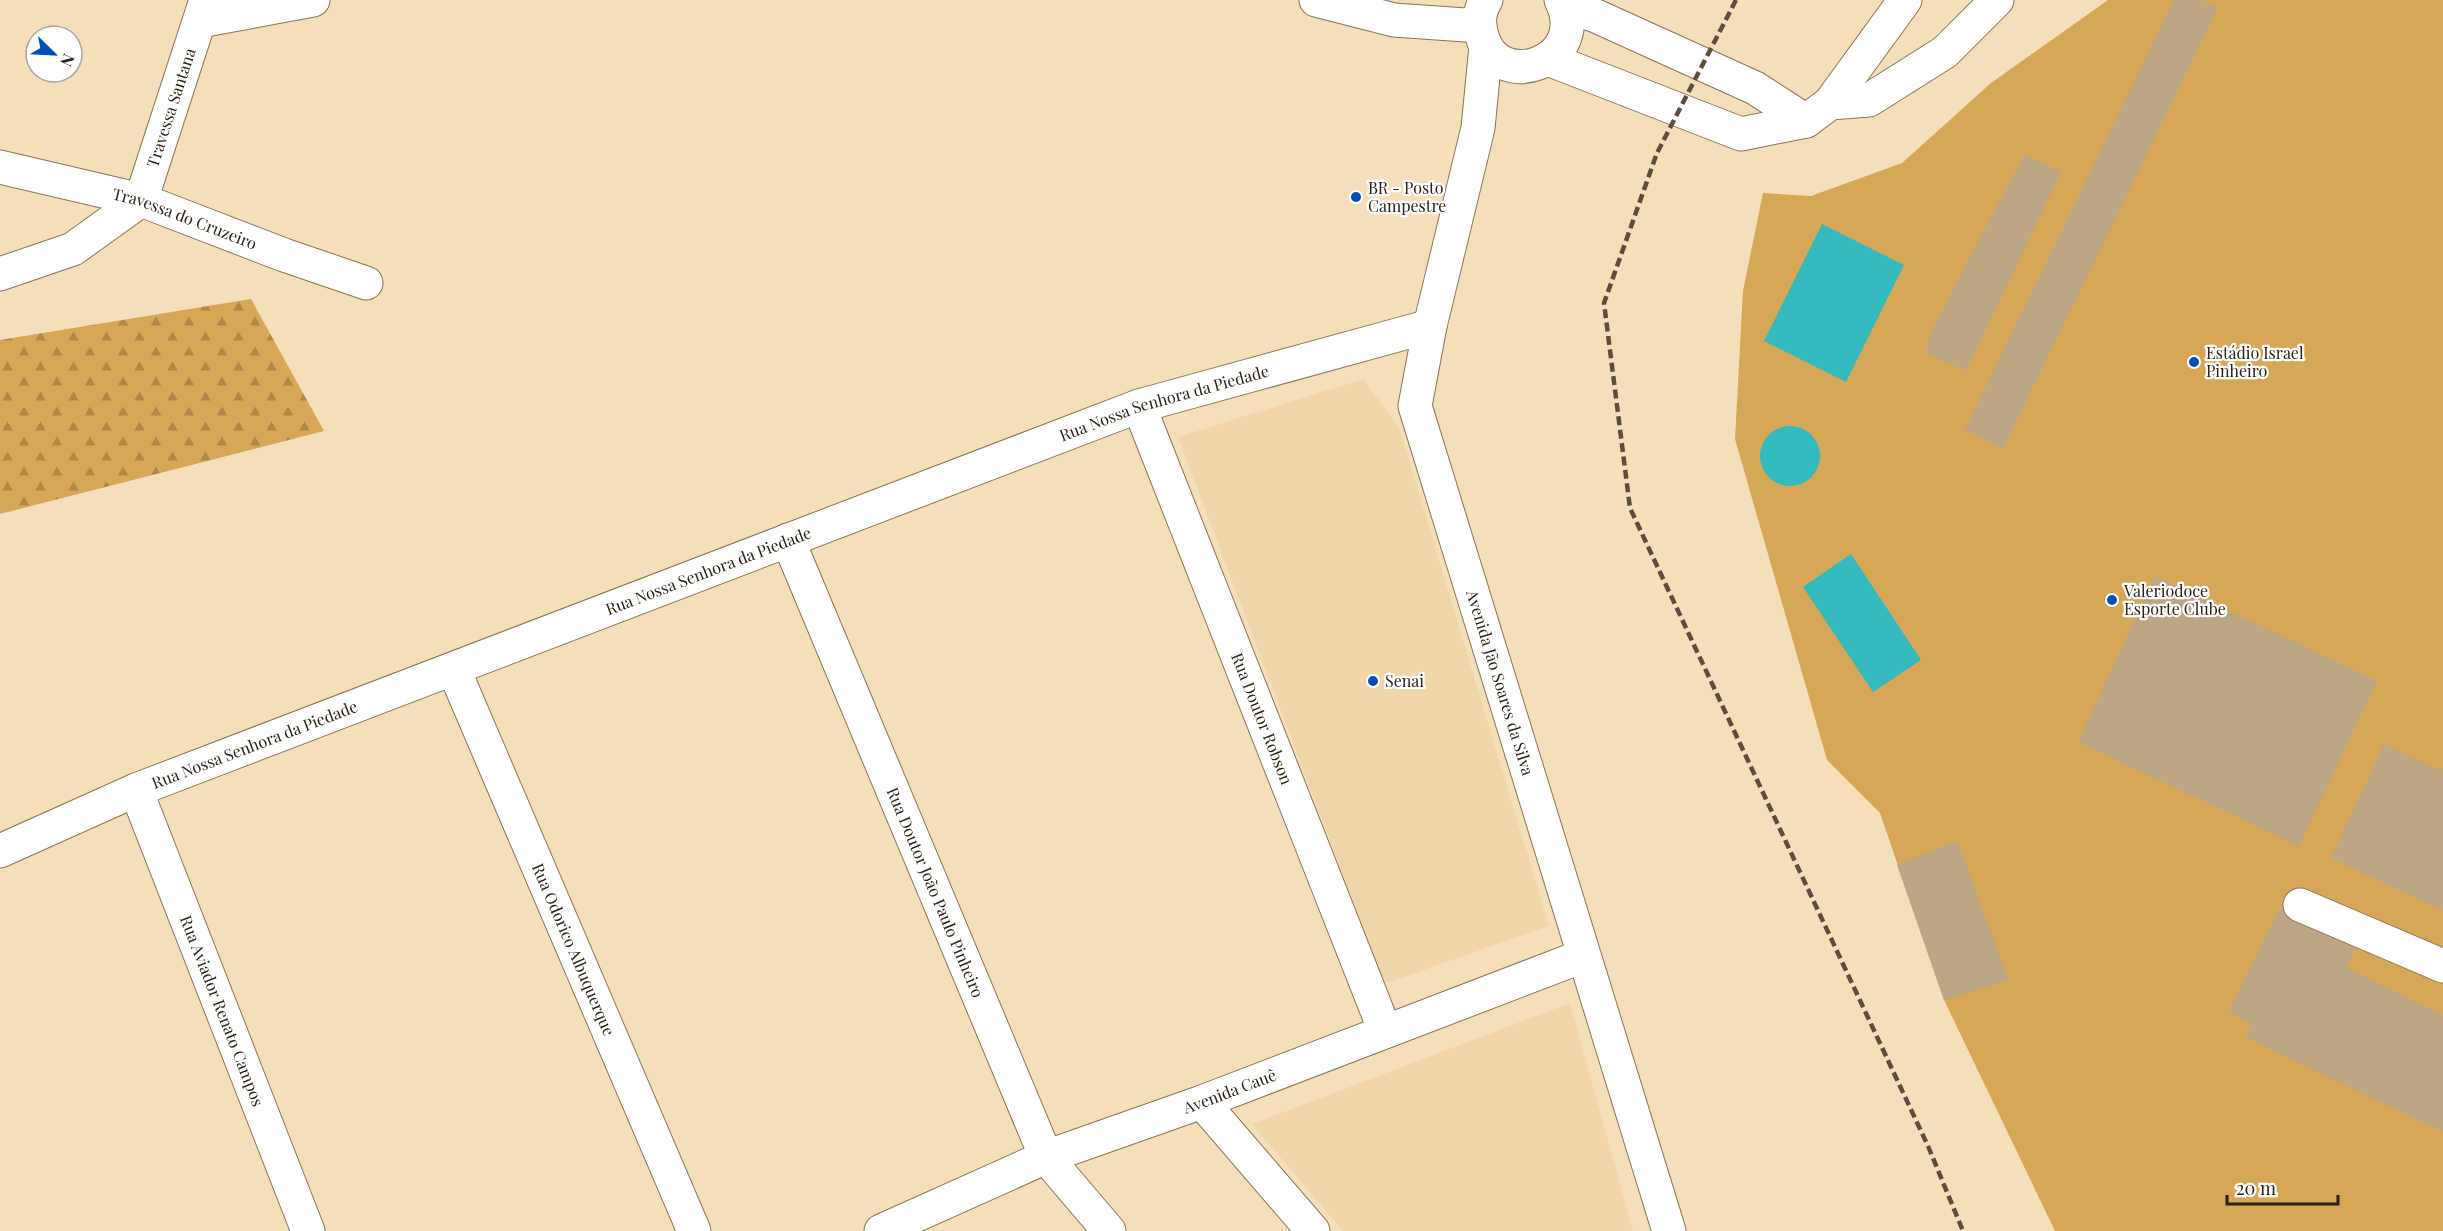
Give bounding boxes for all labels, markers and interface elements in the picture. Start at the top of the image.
north arrow [24,24,84,84]
street label: Travessa Santana [141,45,200,170]
text: N [56,51,80,70]
place label: BR - Posto Campestre [1368,177,1446,216]
street label: Travessa do Cruzeiro [110,183,260,254]
marker: BR - Posto Campestre [1349,190,1363,204]
place label: Estádio Israel Pinheiro [2206,342,2304,381]
marker: Estádio Israel Pinheiro [2187,355,2201,369]
street label: Rua Nossa Senhora da Piedade [1056,360,1271,446]
street label: Rua Nossa Senhora da Piedade [602,521,814,619]
place label: Valeriodoce Esporte Clube [2123,580,2226,619]
street label: Avenida Jão Soares da Silva [1462,586,1539,778]
marker: Valeriodoce Esporte Clube [2105,593,2119,607]
street label: Rua Doutor Robson [1227,649,1298,788]
place label: Senai [1385,670,1424,691]
marker: Senai [1366,674,1380,688]
street label: Rua Nossa Senhora da Piedade [149,695,360,793]
street label: Rua Doutor João Paulo Pinheiro [883,784,989,1001]
street label: Rua Odorico Albuquerque [528,860,620,1039]
street label: Rua Aviador Renato Campos [176,912,269,1109]
street label: Avenida Cauê [1179,1064,1279,1118]
scale bar [2227,1168,2338,1206]
text: 20 m [2236,1176,2276,1200]

